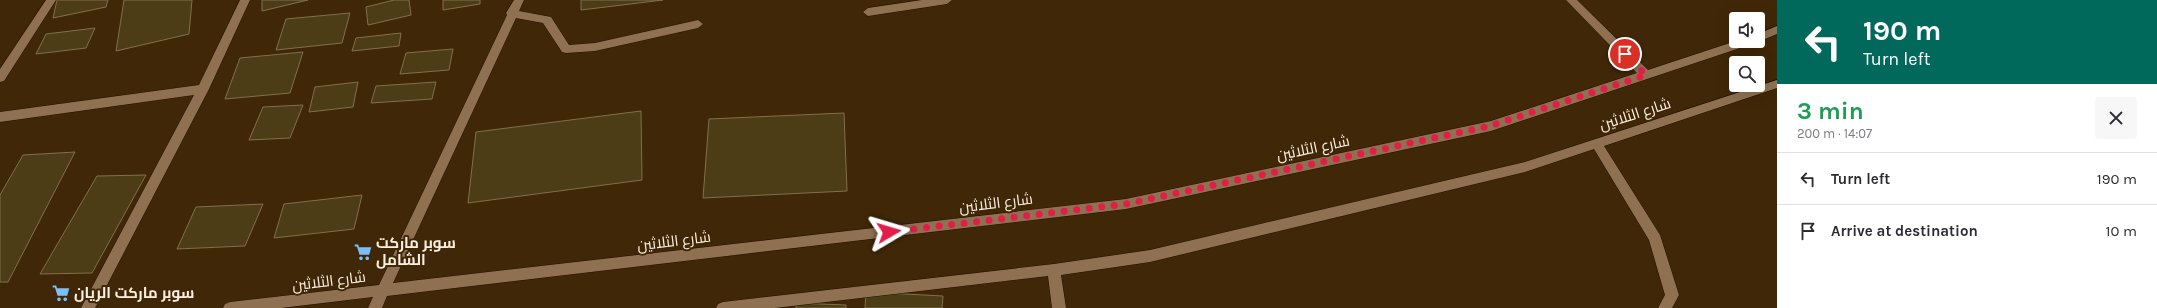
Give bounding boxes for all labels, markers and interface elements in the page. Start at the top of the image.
map controls [1729,12,1765,92]
button: sound [1729,12,1765,48]
text: 190 m [1863,14,1941,47]
icon: left [1797,16,1849,68]
pin [1608,37,1642,71]
icon: arrive [1614,43,1636,65]
text: Turn left [1863,48,1931,70]
button: search [1729,56,1765,92]
street label: شارع الثلاثين [1597,94,1674,136]
text: 3 min [1797,97,1864,125]
button: close [2095,97,2137,139]
text: 200 m · 14:07 [1797,126,1872,141]
street label: شارع الثلاثين [1275,131,1352,166]
icon: left [1797,168,1819,190]
text: Turn left [1831,170,1890,188]
text: 190 m [2097,170,2137,188]
street label: شارع الثلاثين [958,190,1034,218]
position arrow [868,211,910,253]
icon: arrive [1797,220,1819,242]
text: Arrive at destination [1831,222,1978,240]
text: 10 m [2106,222,2137,240]
street label: شارع الثلاثين [636,228,712,256]
place label: سوبر ماركت الشامل [376,234,456,269]
supermarket icon: سوبر ماركت الشامل [353,242,373,262]
street label: شارع الثلاثين [291,268,367,296]
supermarket icon: سوبر ماركت الريان [51,283,71,303]
place label: سوبر ماركت الريان [74,284,194,302]

